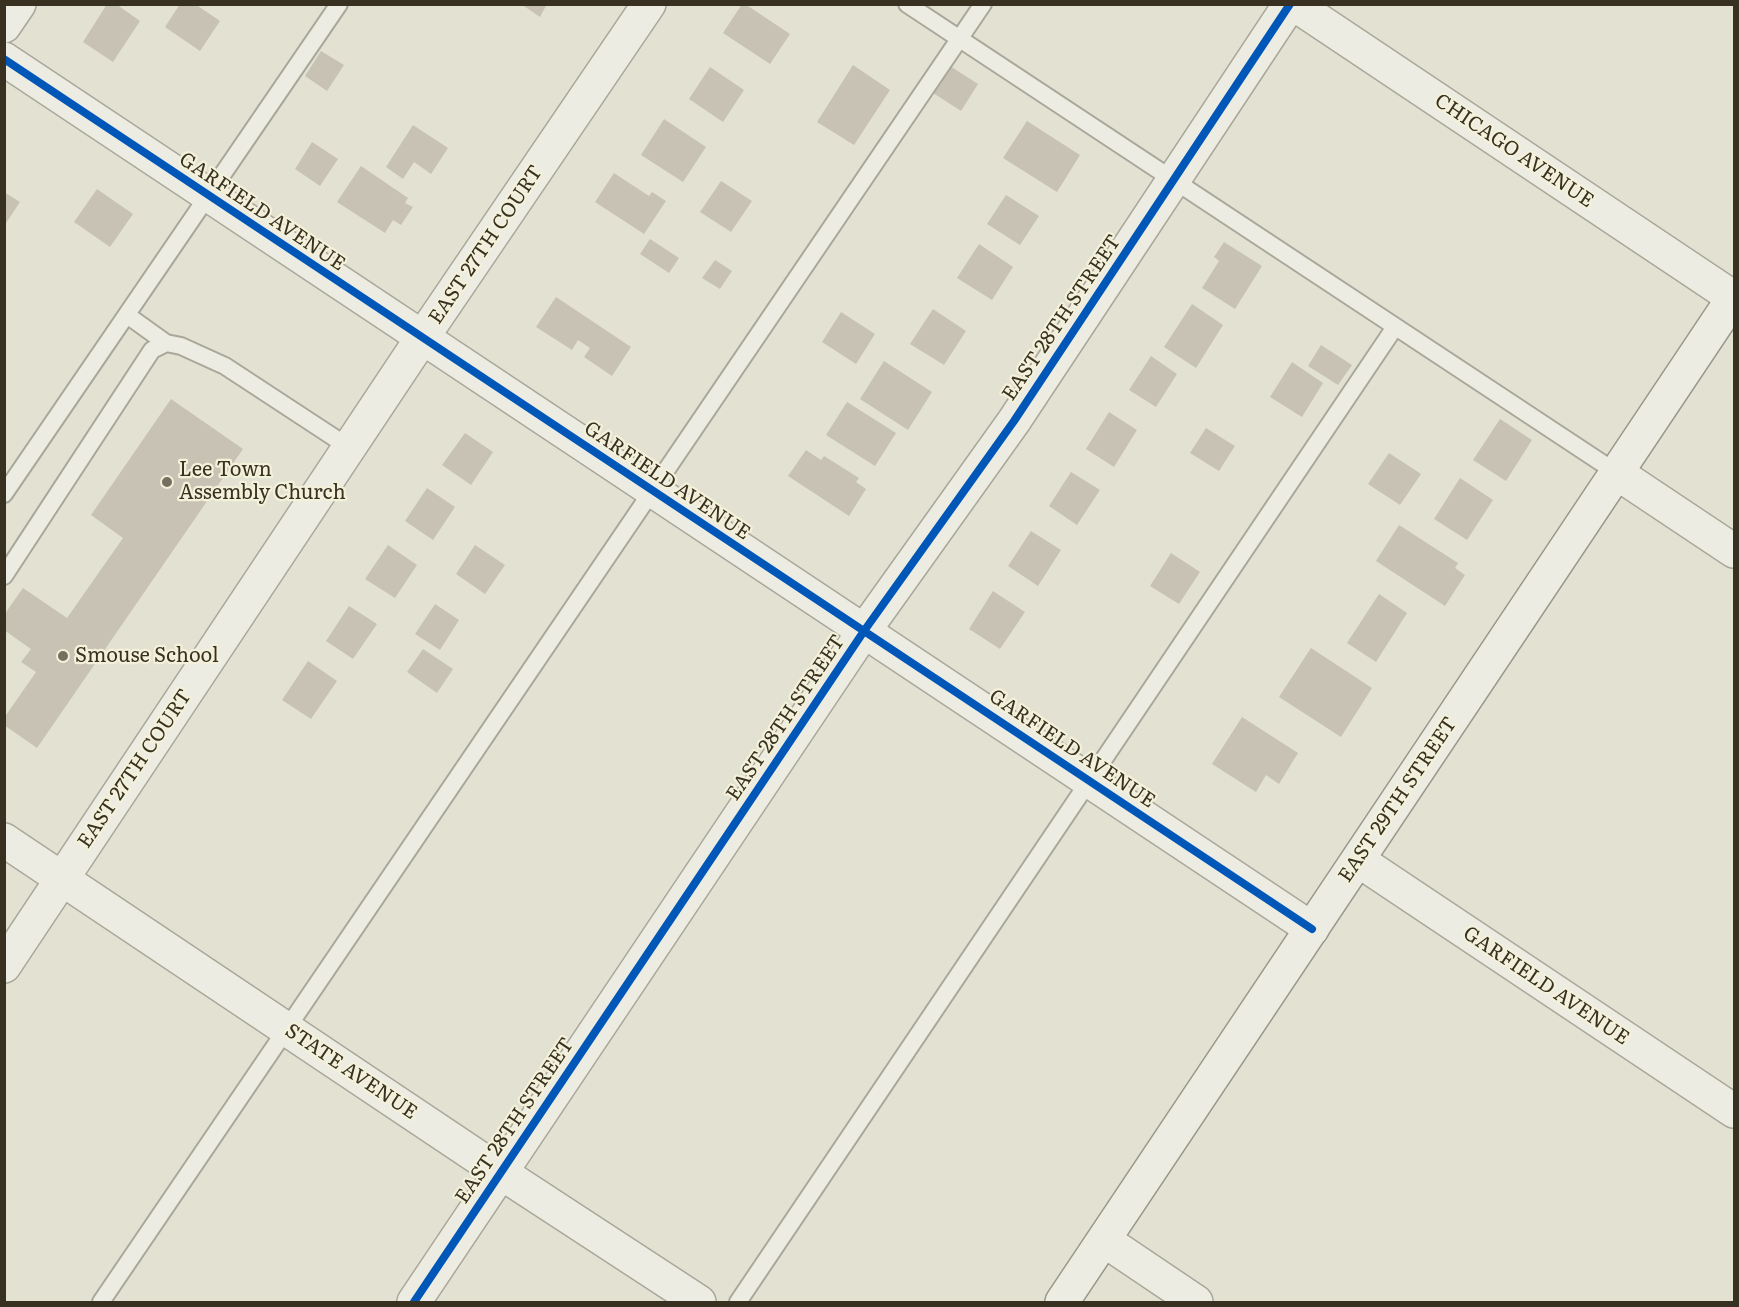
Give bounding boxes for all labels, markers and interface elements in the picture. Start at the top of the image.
street label: CHICAGO AVENUE [1430,89,1598,213]
street label: GARFIELD AVENUE [174,147,350,277]
street label: EAST 27TH COURT [424,161,548,329]
street label: EAST 28TH STREET [998,230,1126,406]
street label: GARFIELD AVENUE [579,416,755,546]
place label: Lee Town Assembly Church [179,458,346,505]
marker: Lee Town Assembly Church [160,475,174,489]
street label: EAST 28TH STREET [722,630,850,806]
place label: Smouse School [75,644,219,668]
marker: Smouse School [56,649,70,663]
street label: GARFIELD AVENUE [984,684,1160,814]
street label: EAST 27TH COURT [73,685,197,853]
street label: EAST 29TH STREET [1334,713,1462,887]
street label: GARFIELD AVENUE [1458,921,1634,1051]
street label: STATE AVENUE [280,1019,422,1125]
street label: EAST 28TH STREET [451,1033,579,1209]

